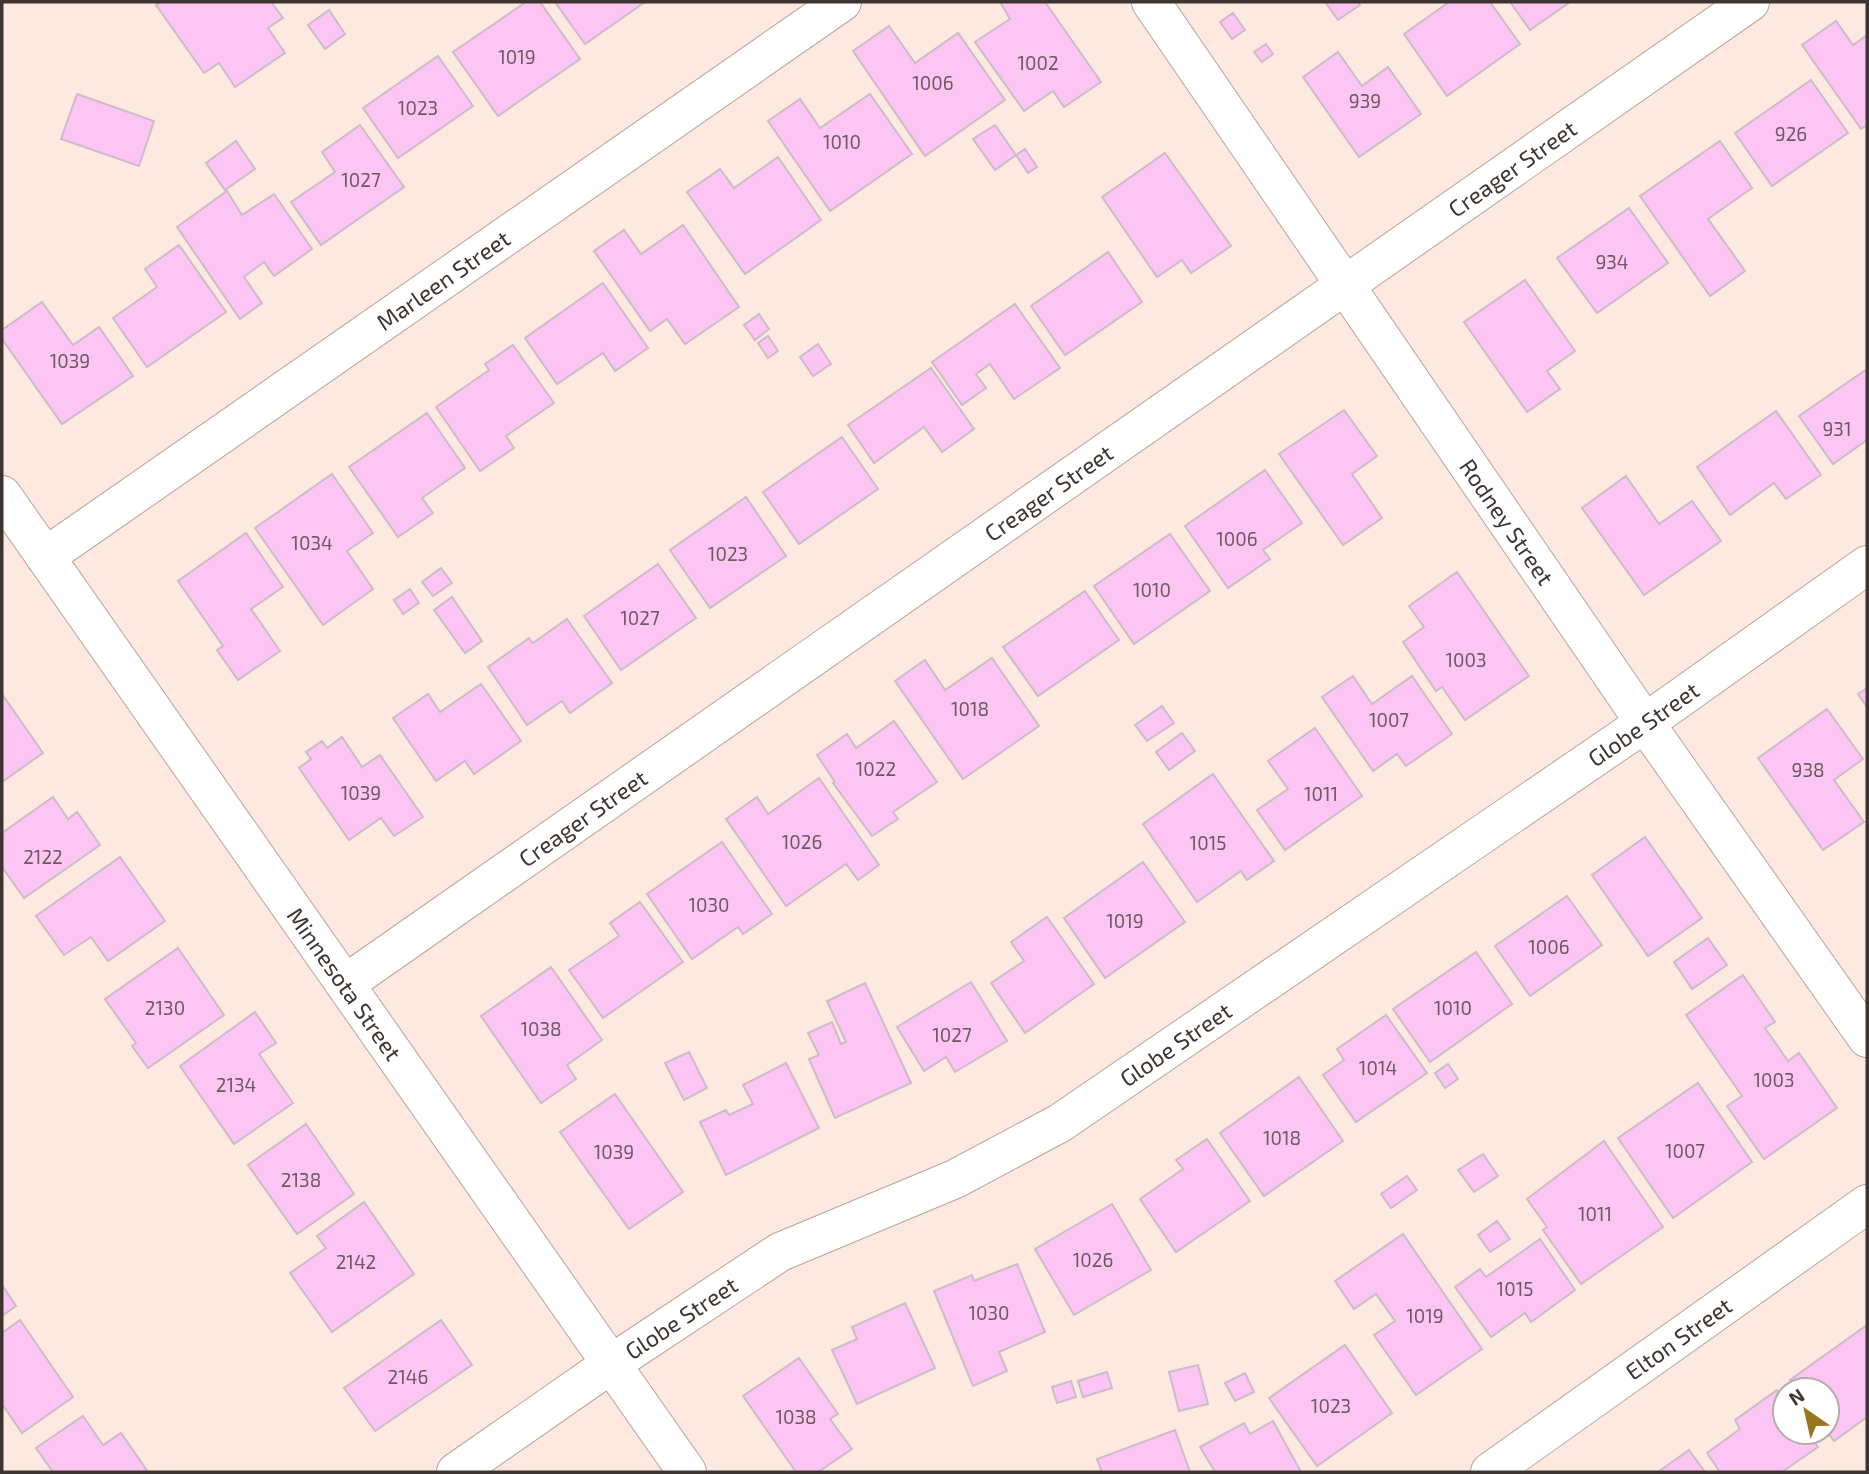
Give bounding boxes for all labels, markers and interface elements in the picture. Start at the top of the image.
house number: 1019 [498,45,536,68]
house number: 1002 [1017,51,1059,74]
house number: 1006 [912,71,954,94]
house number: 939 [1349,89,1381,112]
house number: 1023 [398,96,438,119]
street label: Creager Street [1443,114,1582,223]
house number: 926 [1775,122,1807,145]
house number: 1010 [823,130,861,153]
house number: 1027 [341,168,381,191]
street label: Marleen Street [371,224,515,336]
house number: 934 [1595,250,1629,273]
house number: 1039 [50,349,90,372]
house number: 931 [1823,417,1852,440]
street label: Creager Street [979,438,1118,547]
street label: Rodney Street [1454,453,1560,590]
house number: 1006 [1216,527,1258,550]
house number: 1034 [291,531,333,554]
house number: 1023 [708,542,748,565]
house number: 1010 [1133,578,1171,601]
house number: 1027 [620,606,660,629]
house number: 1003 [1445,648,1487,671]
street label: Globe Street [1582,675,1704,772]
house number: 1018 [951,697,989,720]
house number: 1007 [1369,708,1409,731]
house number: 1022 [856,757,896,780]
house number: 938 [1792,758,1824,781]
street label: Creager Street [513,763,652,872]
house number: 1039 [341,781,381,804]
house number: 1011 [1304,782,1338,805]
house number: 1026 [782,830,822,853]
house number: 1015 [1190,831,1226,854]
house number: 2122 [23,845,63,868]
house number: 1030 [688,893,730,916]
street label: Minnesota Street [282,902,408,1066]
house number: 1019 [1106,909,1144,932]
house number: 1006 [1528,935,1570,958]
house number: 2130 [145,996,185,1019]
street label: Globe Street [1114,996,1237,1092]
house number: 1010 [1434,996,1472,1019]
house number: 1038 [520,1017,562,1040]
house number: 1027 [932,1023,972,1046]
house number: 1014 [1359,1056,1397,1079]
house number: 1003 [1753,1068,1795,1091]
house number: 2134 [216,1073,256,1096]
house number: 1018 [1263,1126,1301,1149]
house number: 1007 [1665,1139,1705,1162]
house number: 1039 [594,1140,634,1163]
house number: 2138 [281,1168,321,1191]
house number: 1011 [1578,1202,1612,1225]
house number: 1026 [1073,1248,1113,1271]
house number: 2142 [336,1250,376,1273]
street label: Globe Street [620,1270,743,1365]
house number: 1015 [1497,1277,1533,1300]
street label: Elton Street [1620,1291,1737,1385]
house number: 1030 [968,1301,1010,1324]
house number: 1019 [1406,1304,1444,1327]
house number: 2146 [388,1365,428,1388]
north arrow [1771,1376,1841,1446]
text: N [1784,1383,1808,1410]
house number: 1023 [1311,1394,1351,1417]
house number: 1038 [775,1405,817,1428]

